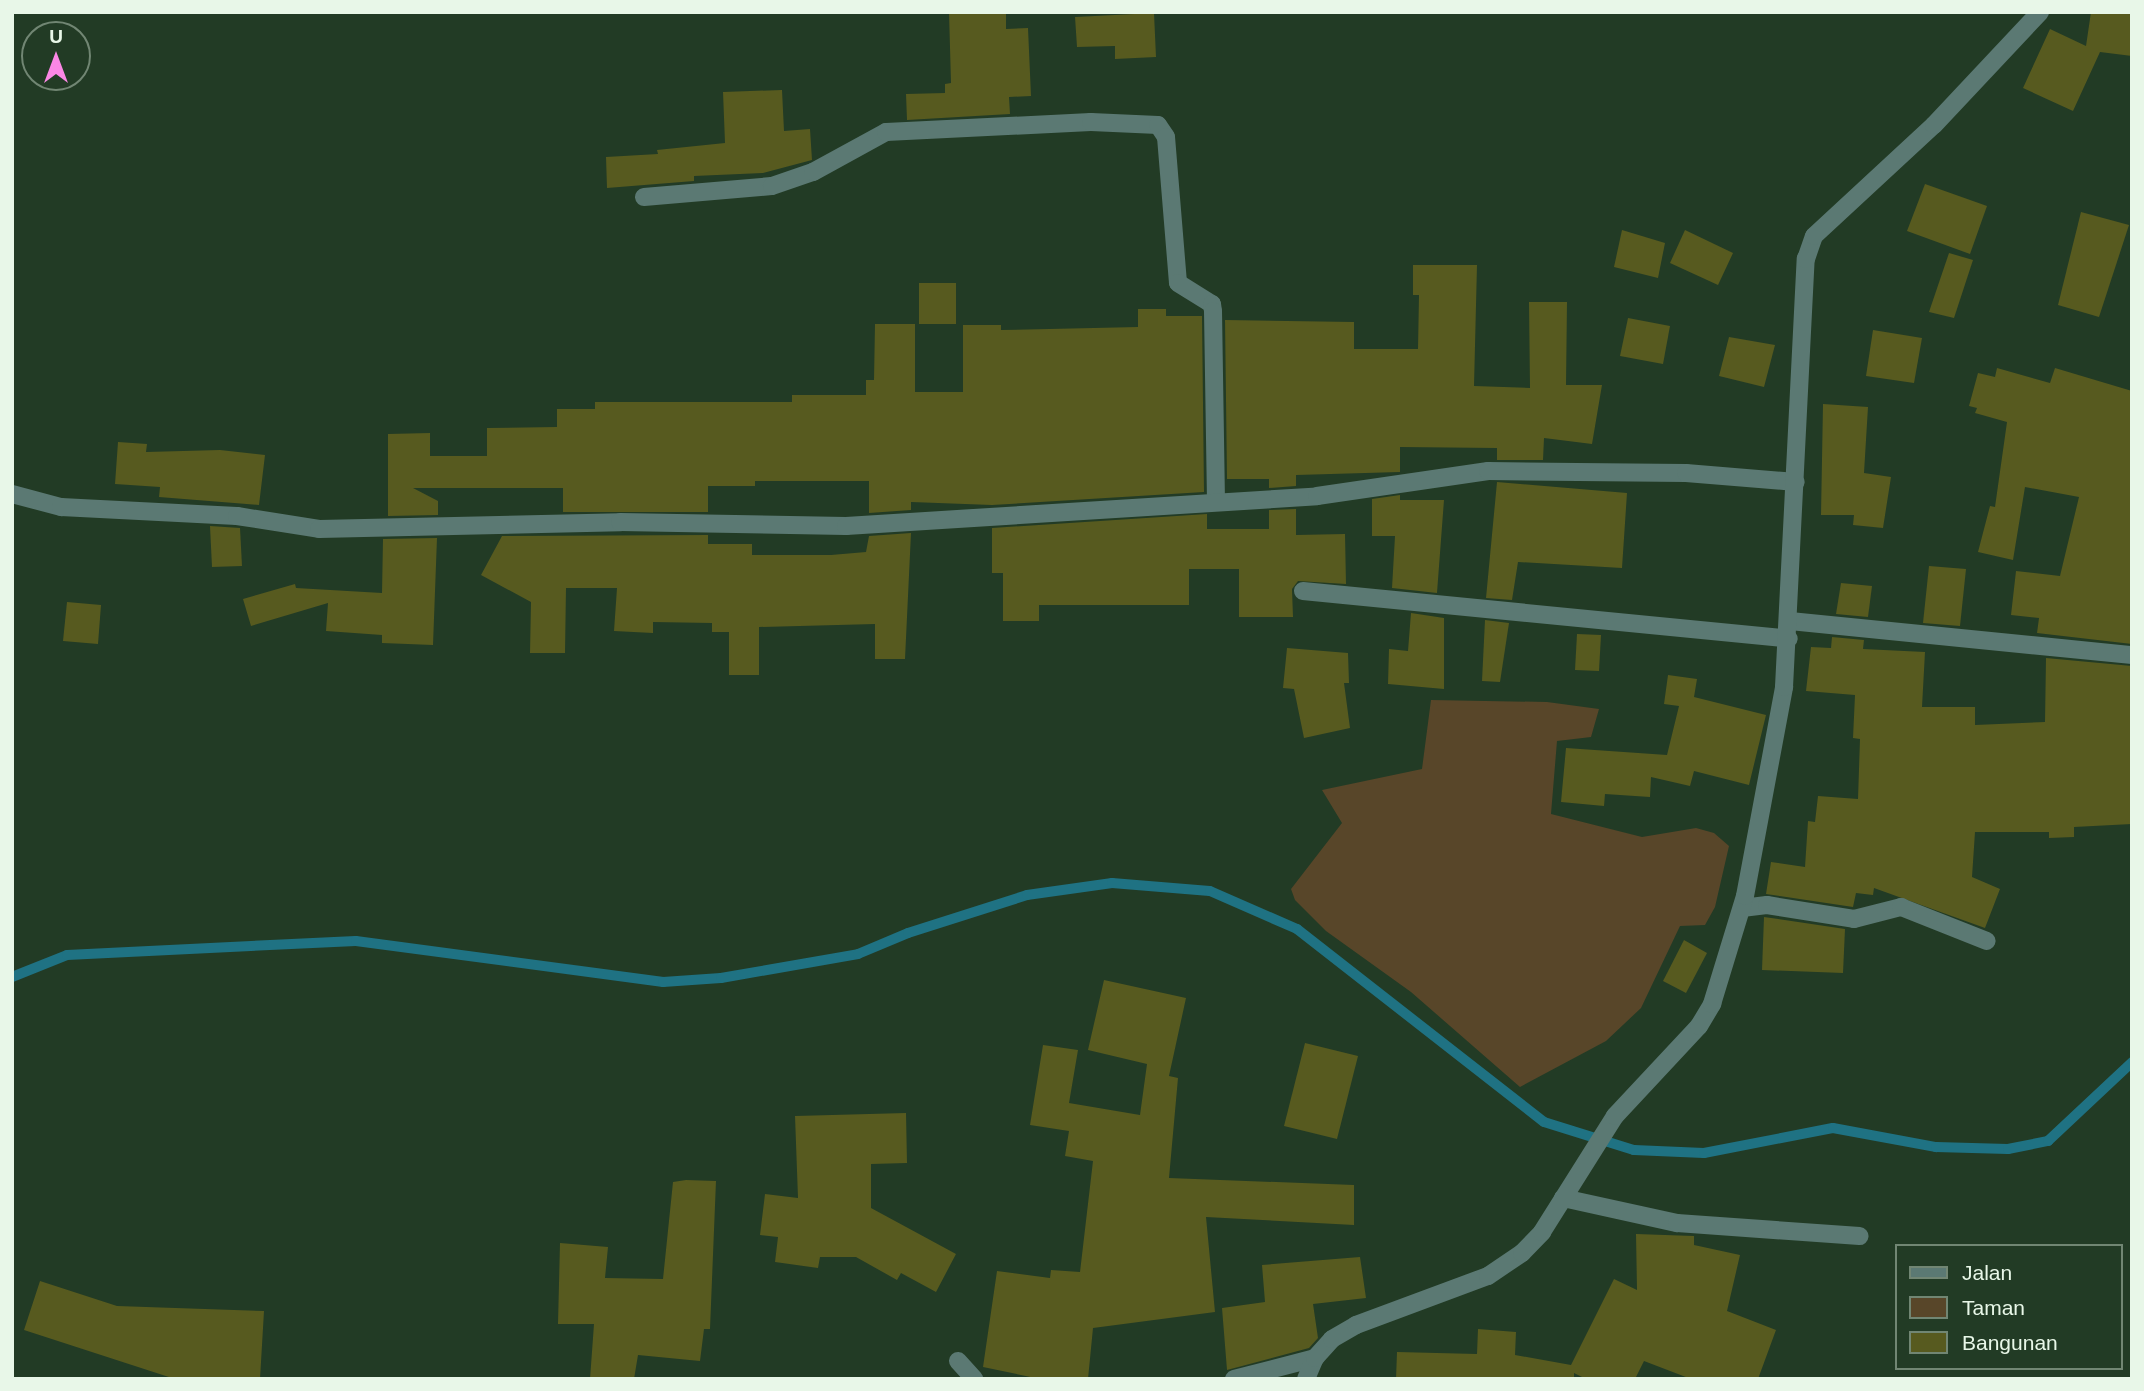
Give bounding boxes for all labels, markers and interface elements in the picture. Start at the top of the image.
north arrow [21,21,91,91]
text: U [49,26,63,47]
legend [1896,1244,2123,1370]
text: Jalan [1962,1261,2012,1284]
text: Taman [1962,1296,2025,1319]
text: Bangunan [1962,1331,2058,1354]

